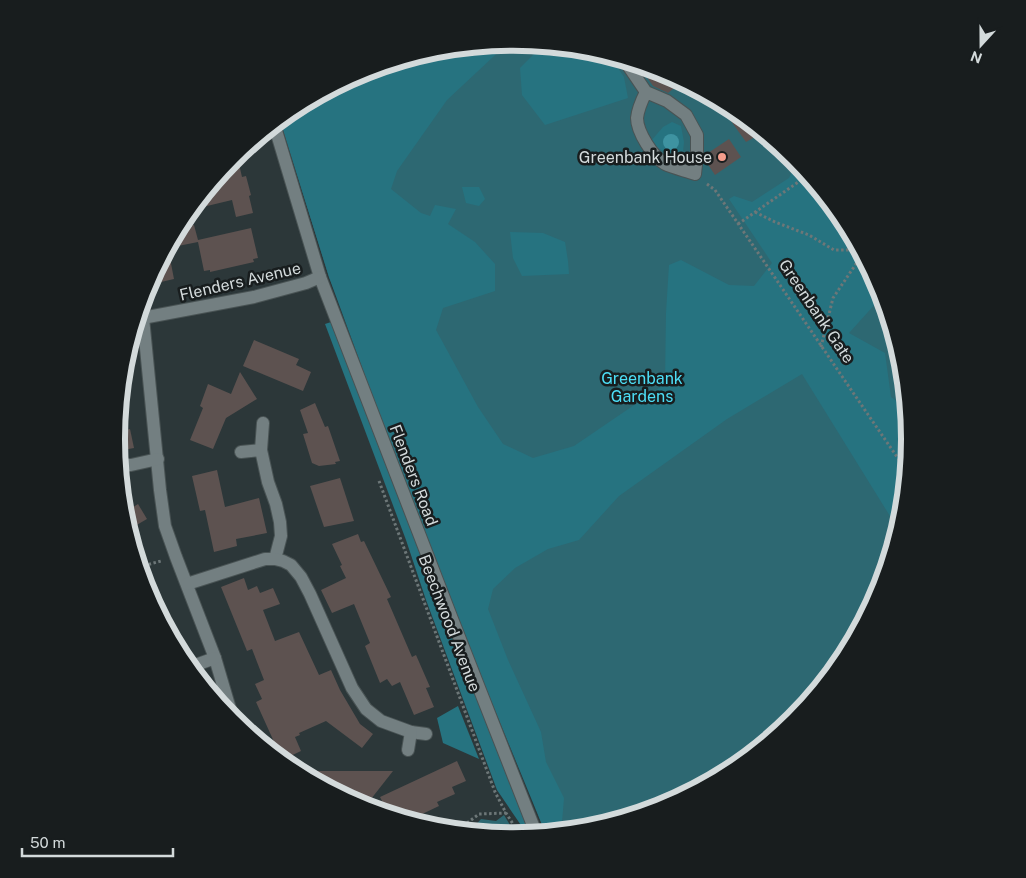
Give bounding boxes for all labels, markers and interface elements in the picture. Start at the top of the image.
north arrow [956,20,1006,70]
text: N [968,48,984,67]
place label: Greenbank House [579,148,712,167]
marker: Greenbank House [716,151,728,163]
street label: Greenbank Gate [775,256,858,367]
street label: Flenders Avenue [178,258,303,305]
park label: Greenbank Gardens [601,369,683,406]
street label: Flenders Road [386,422,442,528]
street label: Beechwood Avenue [415,552,484,694]
scale bar [22,826,174,858]
text: 50 m [30,834,65,851]

